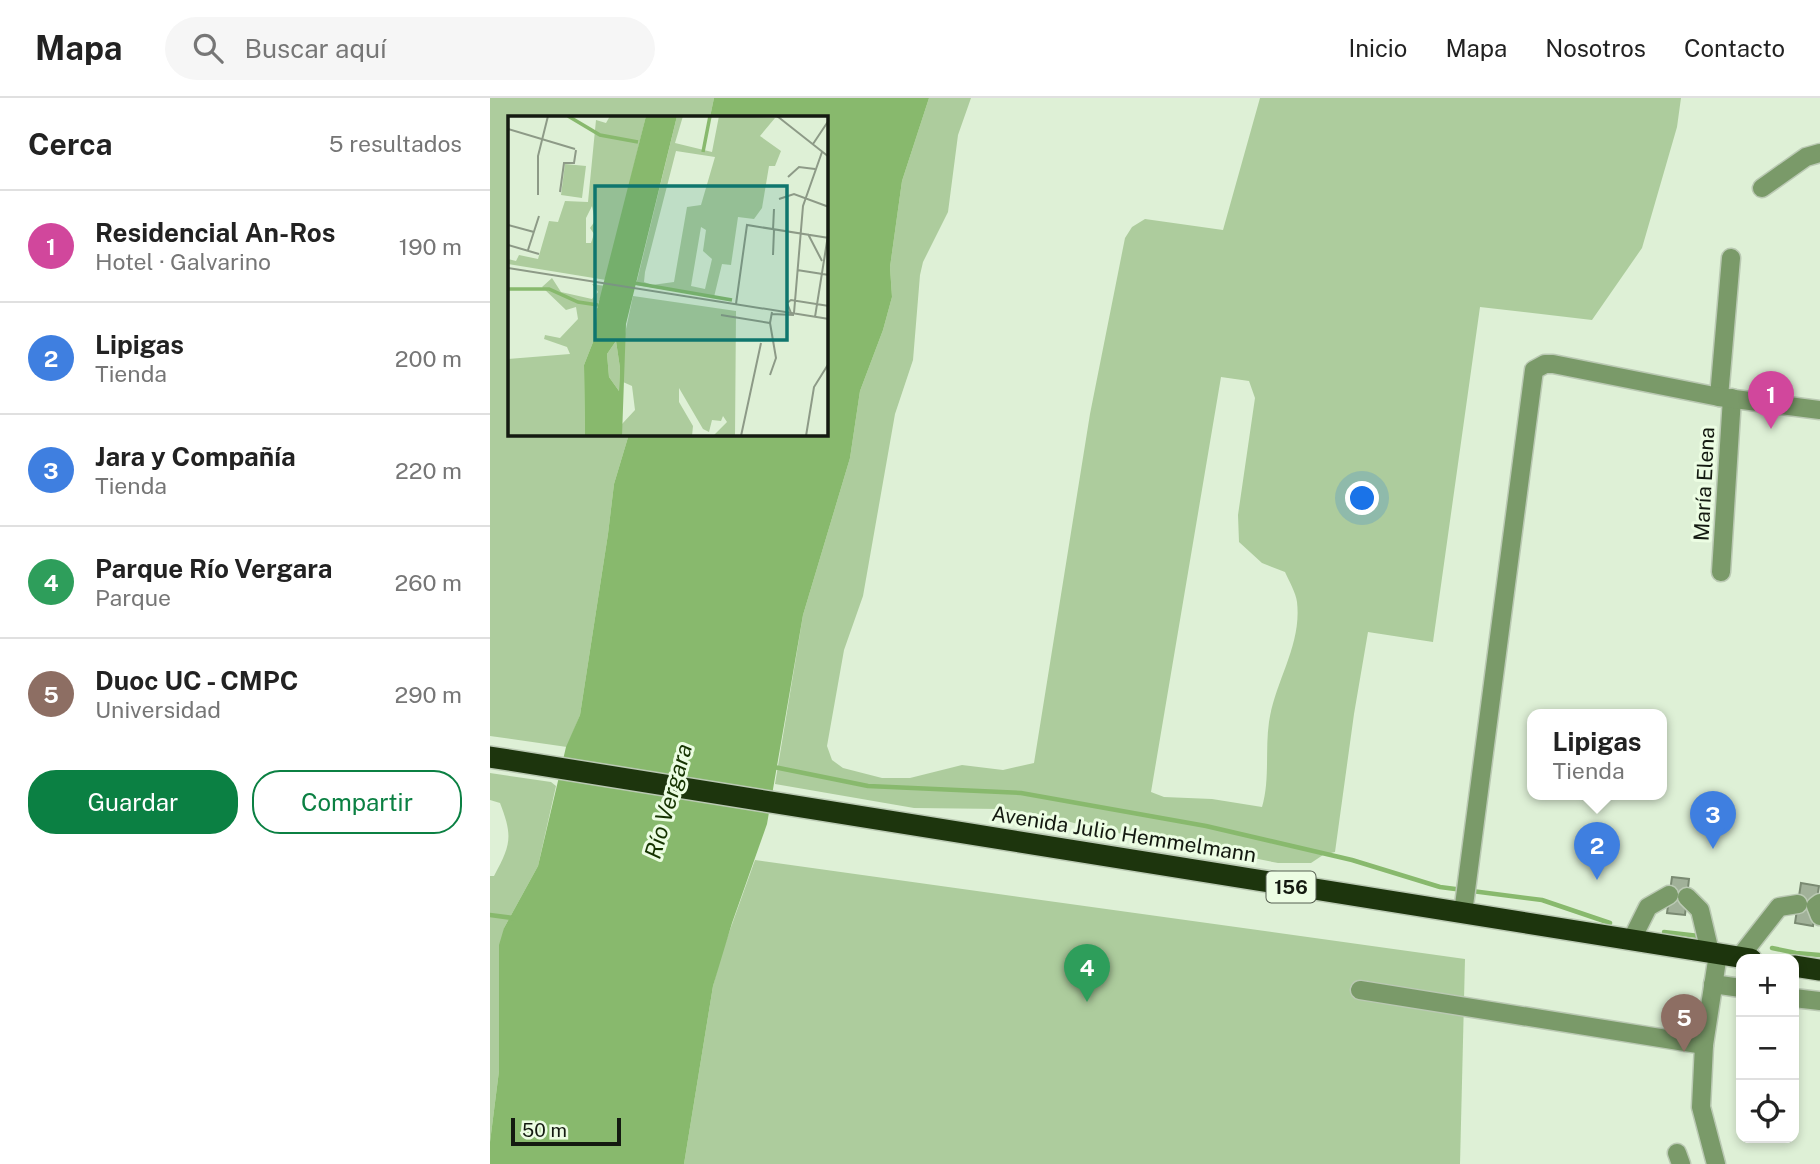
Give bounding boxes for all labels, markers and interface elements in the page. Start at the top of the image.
search box [165,17,655,80]
text: Mapa [35,29,123,67]
icon: search [189,29,227,67]
text: Buscar aquí [245,33,386,64]
text: Inicio [1348,34,1407,62]
text: Mapa [1445,34,1507,62]
text: Nosotros [1545,34,1646,62]
text: Contacto [1684,34,1785,62]
inset map [508,116,828,436]
text: Cerca [28,126,113,162]
text: 5 resultados [329,130,462,157]
text: Residencial An-Ros [95,217,335,248]
text: 1 [46,233,56,260]
text: 190 m [399,233,462,260]
text: Hotel · Galvarino [95,248,271,275]
text: Lipigas [95,329,184,360]
text: 2 [44,345,58,372]
text: 200 m [395,345,462,372]
text: Tienda [95,360,167,387]
pin: 1 [1748,371,1794,429]
street label: María Elena [1689,426,1719,542]
text: Jara y Compañía [95,441,296,472]
text: 3 [43,457,59,484]
text: 220 m [395,457,462,484]
text: Tienda [95,472,167,499]
your location [1345,481,1379,515]
text: Parque Río Vergara [95,553,332,584]
text: 4 [43,569,59,596]
text: 260 m [395,569,462,596]
text: Parque [95,584,171,611]
text: Duoc UC - CMPC [95,665,298,696]
text: 5 [43,681,59,708]
text: 290 m [395,681,462,708]
text: Universidad [95,696,221,723]
popup [1527,709,1667,800]
text: Lipigas [1553,726,1641,757]
water label: Río Vergara [639,740,697,862]
text: Tienda [1553,757,1625,784]
button: Guardar [28,770,238,834]
button: Compartir [252,770,462,834]
pin: 3 [1690,791,1736,849]
street label: Avenida Julio Hemmelmann [990,801,1258,867]
pin: 2 [1574,822,1620,880]
road number: 156 [1266,872,1316,902]
pin: 4 [1064,944,1110,1002]
map controls [1736,954,1799,1143]
button: + [1736,954,1799,1017]
pin: 5 [1661,994,1707,1052]
button: − [1736,1017,1799,1080]
button: locate [1736,1080,1799,1143]
scale bar [511,1115,621,1147]
text: 50 m [522,1119,567,1141]

